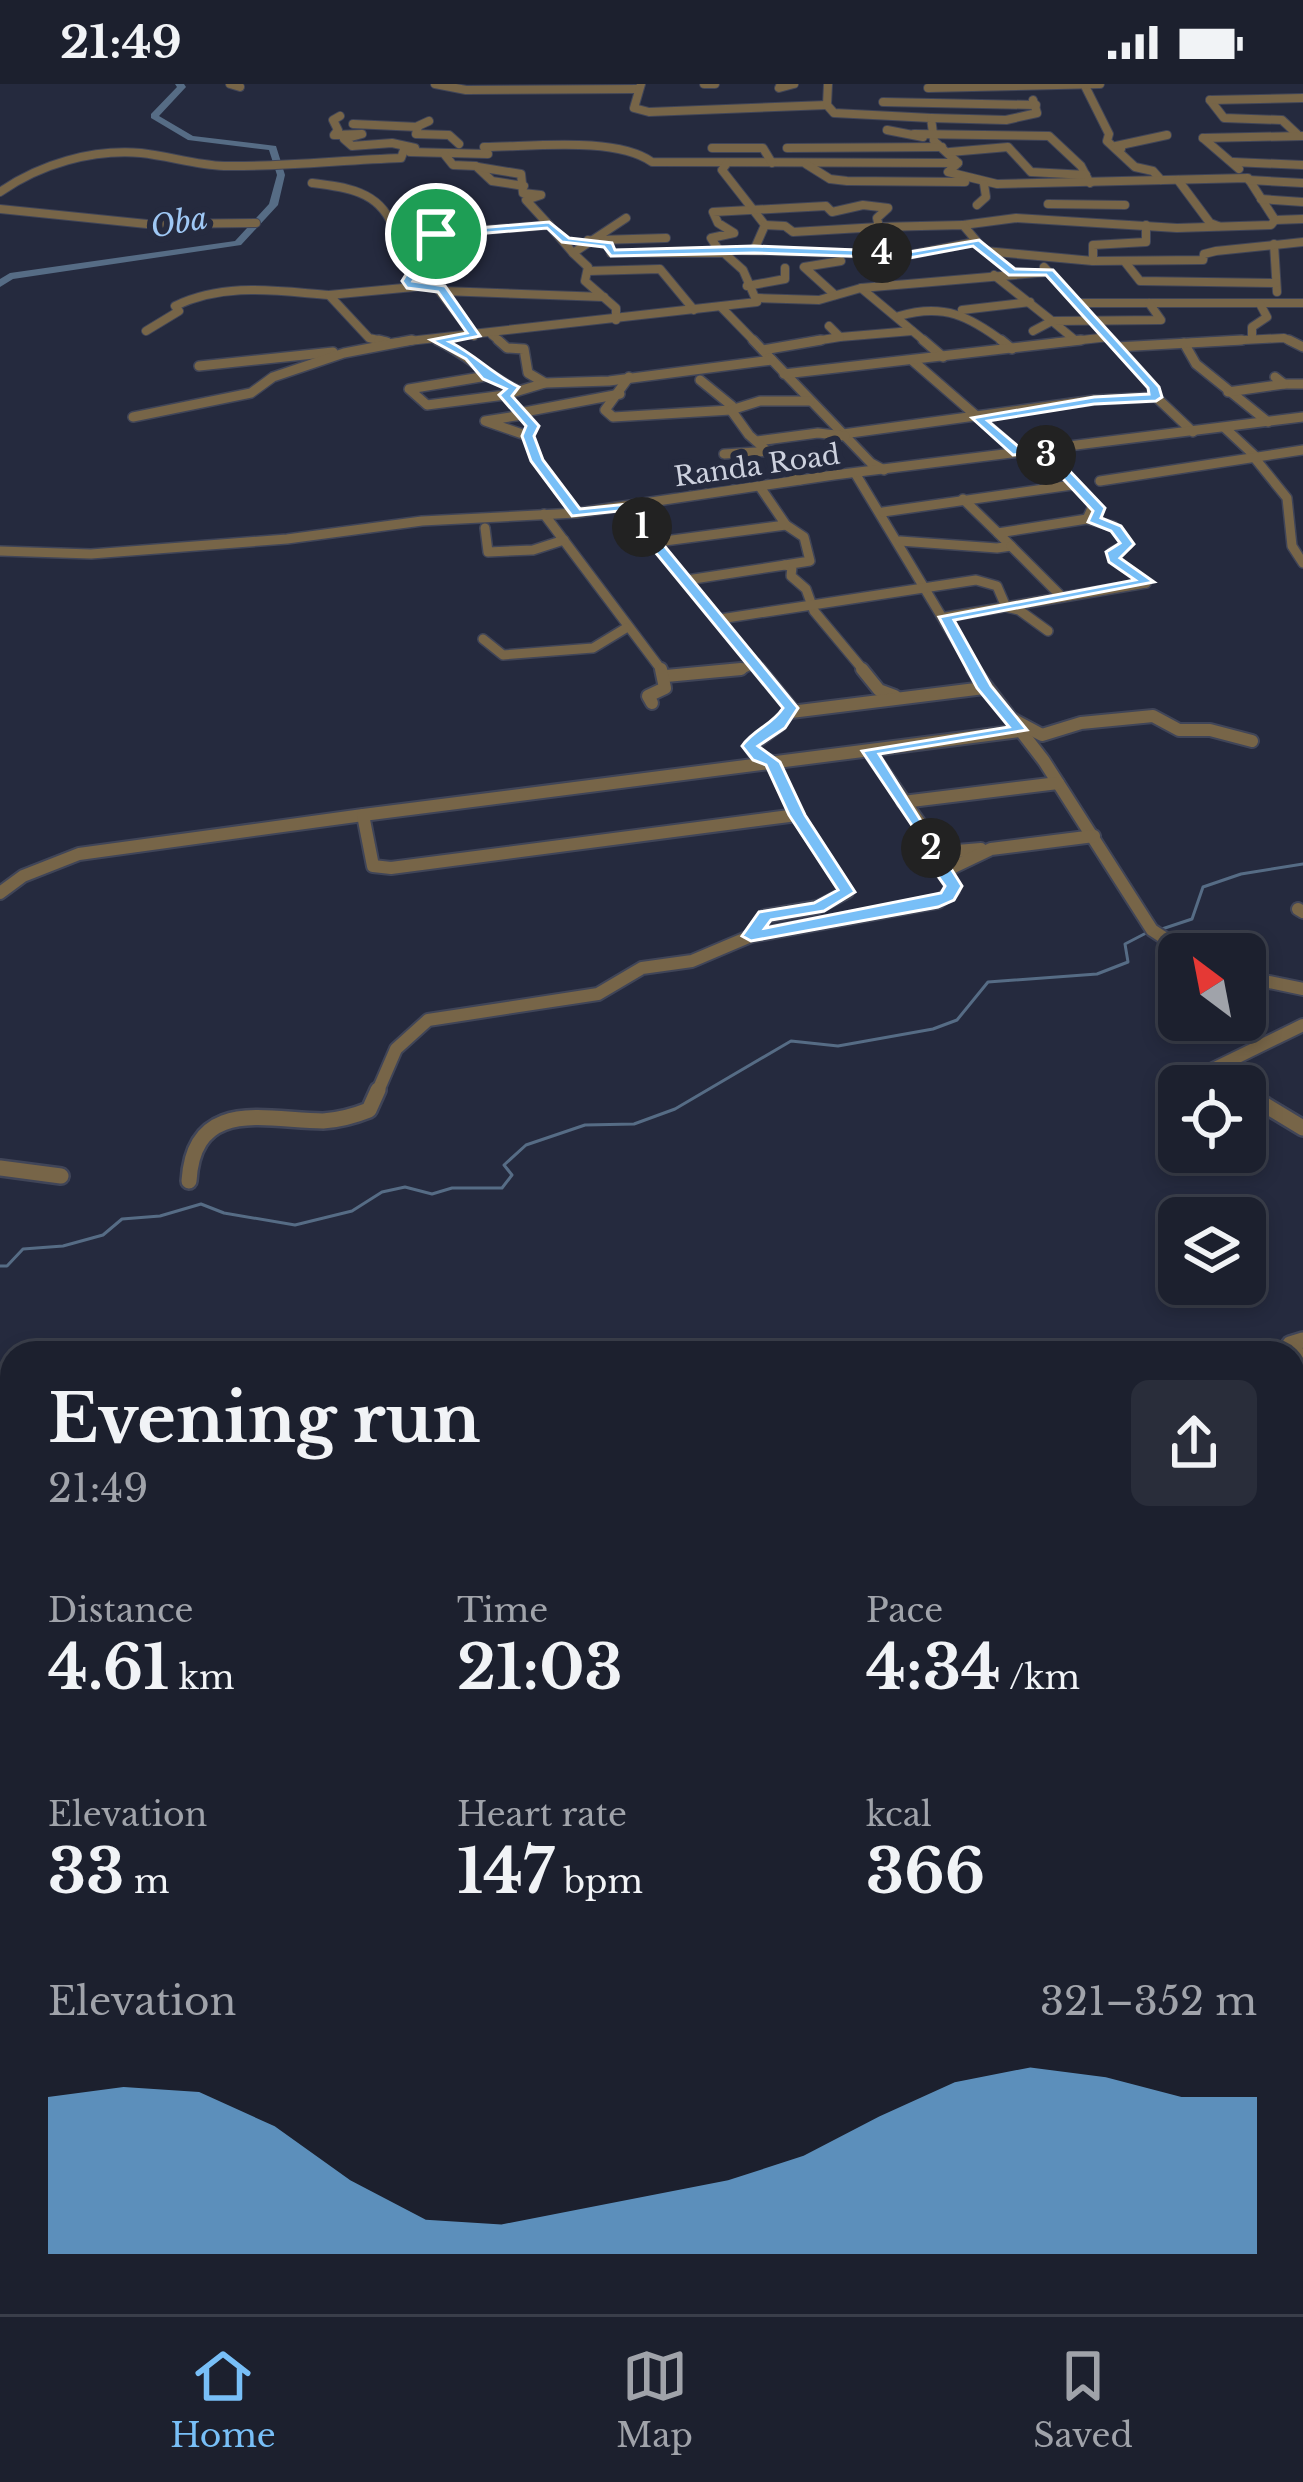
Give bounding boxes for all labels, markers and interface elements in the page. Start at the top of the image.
text: 21:49 [60,14,182,70]
pin [385,183,487,285]
water label: Oba [147,199,210,246]
icon: arrive [403,201,469,267]
pin: 4 [852,223,912,283]
text: 4 [871,232,893,273]
pin: 3 [1016,425,1076,485]
text: 3 [1035,434,1057,475]
street label: Randa Road [672,438,842,493]
pin: 1 [612,497,672,557]
text: 1 [635,506,649,547]
pin: 2 [901,818,961,878]
text: 2 [920,827,942,868]
north arrow [1158,933,1266,1041]
map controls [1158,933,1266,1305]
button: locate [1158,1065,1266,1173]
button: layers [1158,1197,1266,1305]
text: Evening run [48,1378,481,1460]
button: share [1131,1380,1257,1506]
text: 21:49 [48,1464,148,1513]
text: Distance [48,1590,194,1631]
text: Time [457,1590,548,1631]
text: Pace [866,1590,943,1631]
text: 4.61 [48,1631,169,1705]
text: 21:03 [457,1631,623,1705]
text: 4:34 [866,1631,1001,1705]
text: km [169,1657,234,1698]
text: /km [1001,1657,1080,1698]
text: Elevation [48,1794,207,1835]
text: Heart rate [457,1794,627,1835]
text: kcal [866,1794,932,1835]
text: 33 [48,1835,124,1909]
text: 147 [457,1835,554,1909]
text: 366 [866,1835,985,1909]
text: m [124,1861,169,1902]
text: bpm [554,1861,643,1902]
text: Elevation [48,1977,236,2026]
text: 321–352 m [1040,1977,1257,2026]
tab: Home [170,2343,276,2456]
tab: Map [616,2343,693,2456]
tab: Saved [1033,2343,1133,2456]

